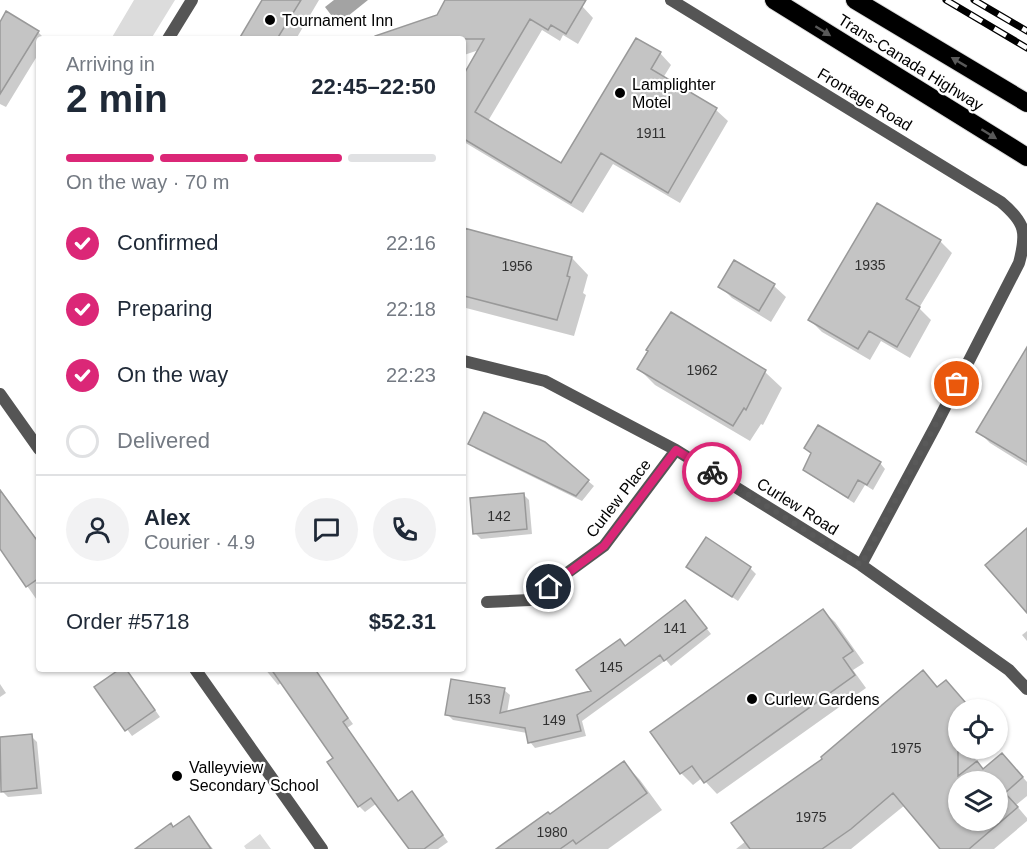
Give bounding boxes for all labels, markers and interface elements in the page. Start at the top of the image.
street label: Trans-Canada Highway [835,11,986,114]
place label: Tournament Inn [282,12,393,29]
marker: Tournament Inn [263,13,277,27]
one-way arrow [815,25,831,36]
text: Arriving in [66,53,155,75]
one-way arrow [951,57,967,68]
street label: Frontage Road [815,65,915,134]
text: 22:45–22:50 [311,74,436,99]
place label: Lamplighter Motel [632,76,716,111]
text: 2 min [66,77,168,120]
marker: Lamplighter Motel [613,86,627,100]
house number: 1911 [636,125,666,141]
one-way arrow [981,128,997,139]
text: On the way · 70 m [66,171,229,193]
icon: check [66,227,99,260]
text: Confirmed [117,230,218,255]
text: 22:16 [386,232,436,254]
house number: 1935 [854,257,886,273]
house number: 1956 [501,258,533,274]
icon: check [66,293,99,326]
text: Preparing [117,296,212,321]
text: 22:18 [386,298,436,320]
pin [931,358,982,409]
icon: check [66,359,99,392]
text: On the way [117,362,228,387]
house number: 1962 [686,362,718,378]
text: 22:23 [386,364,436,386]
icon: bag [940,367,973,400]
text: Delivered [117,428,210,453]
courier [682,442,742,502]
street label: Curlew Place [583,456,654,541]
icon: bike [696,456,729,489]
street label: Curlew Road [754,475,841,538]
button: person [66,498,129,561]
button: chat [295,498,358,561]
button: phone [373,498,436,561]
text: Alex [144,505,190,530]
house number: 142 [487,508,511,524]
text: Courier · 4.9 [144,531,255,553]
pin [523,561,574,612]
icon: home [532,570,565,603]
text: Order #5718 [66,609,190,634]
text: $52.31 [369,609,436,634]
house number: 141 [663,620,687,636]
house number: 145 [599,659,623,675]
house number: 153 [467,691,491,707]
place label: Curlew Gardens [764,691,880,708]
marker: Curlew Gardens [745,692,759,706]
map controls [948,699,1008,831]
button: locate [948,699,1008,759]
house number: 149 [542,712,566,728]
house number: 1975 [890,740,922,756]
place label: Valleyview Secondary School [189,759,319,794]
marker: Valleyview Secondary School [170,769,184,783]
button: layers [948,771,1008,831]
house number: 1975 [795,809,827,825]
house number: 1980 [536,824,568,840]

